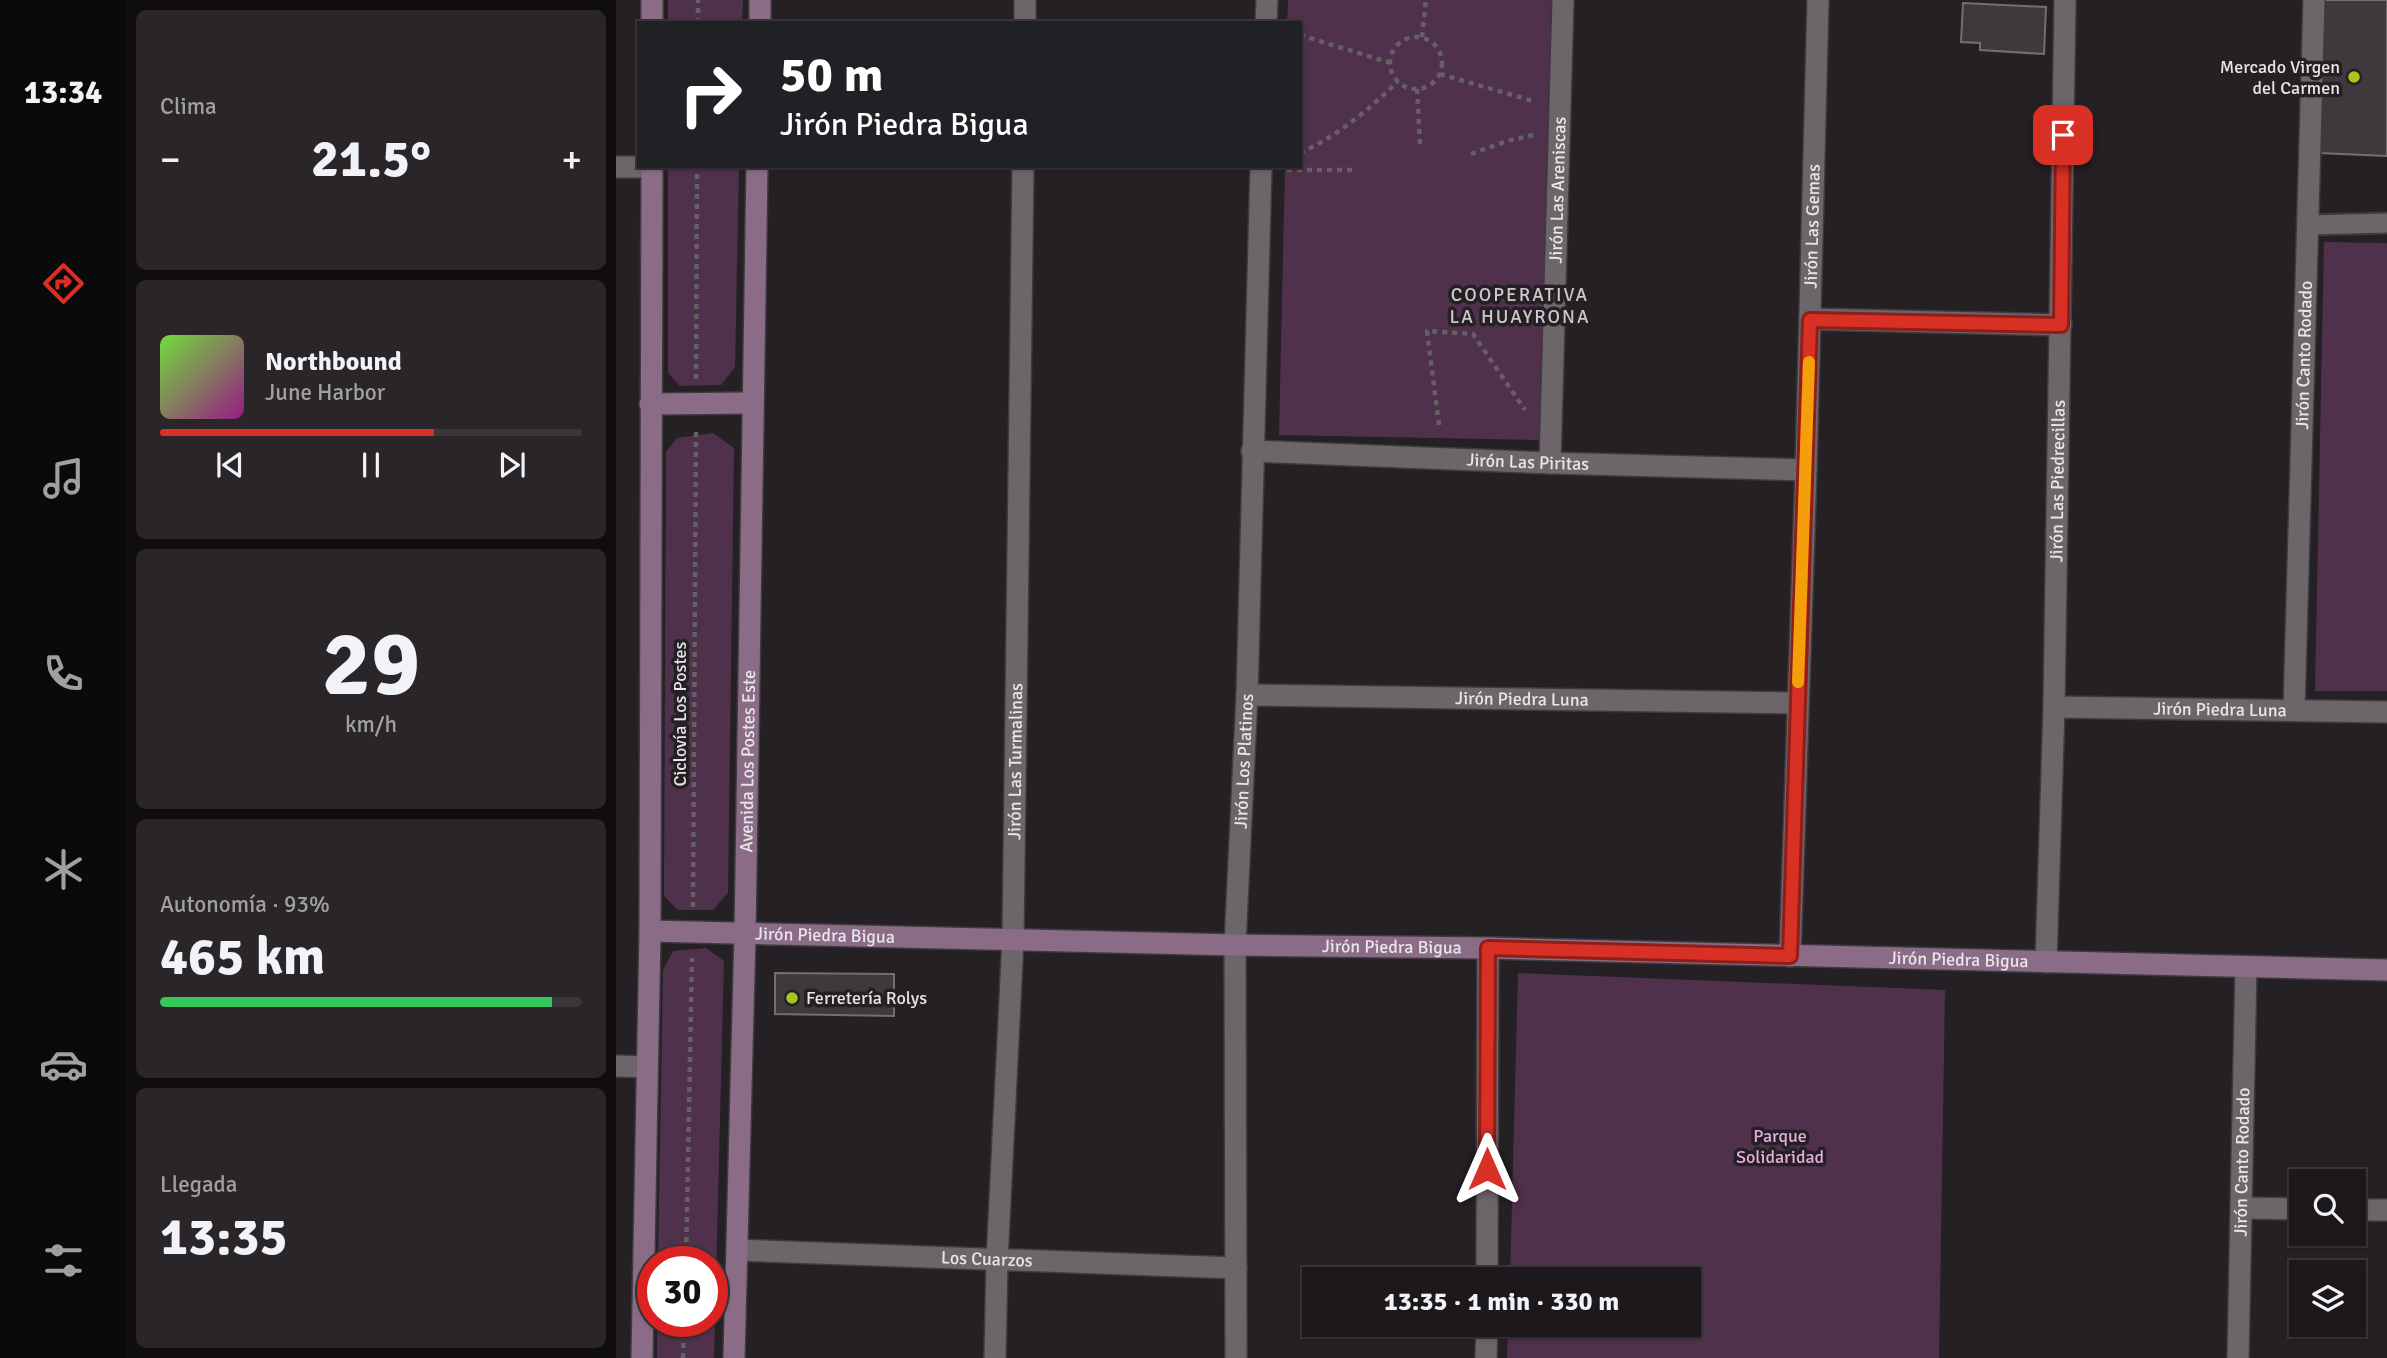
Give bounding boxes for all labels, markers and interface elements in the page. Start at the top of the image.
text: 50 m [780,45,883,105]
icon: right [665,49,756,140]
place label: Mercado Virgen del Carmen [2220,56,2340,99]
marker: Mercado Virgen del Carmen [2346,69,2362,85]
text: 13:34 [24,73,102,112]
text: Clima [160,92,217,121]
text: Jirón Piedra Bigua [780,105,1029,144]
pin [2033,105,2093,165]
street label: Jirón Las Areniscas [1545,116,1571,264]
icon: arrive [2044,116,2082,154]
text: 21.5° [311,127,431,191]
text: − [160,136,181,183]
text: + [561,136,582,183]
street label: Jirón Las Gemas [1800,164,1825,289]
icon: directions [39,259,88,308]
street label: Jirón Canto Rodado [2291,280,2317,430]
district label: COOPERATIVA LA HUAYRONA [1449,283,1591,329]
text: Northbound [265,346,402,378]
text: June Harbor [265,378,385,407]
street label: Jirón Las Piedrecillas [2045,400,2070,563]
icon: previous [211,446,249,484]
icon: pause [352,446,390,484]
icon: next [493,446,531,484]
street label: Jirón Las Piritas [1466,449,1590,475]
icon: music [39,454,88,503]
text: 29 [322,608,420,721]
street label: Ciclovía Los Postes [669,641,691,786]
icon: phone [39,649,88,698]
street label: Avenida Los Postes Este [735,670,760,853]
street label: Jirón Las Turmalinas [1003,683,1027,840]
street label: Jirón Piedra Luna [1455,687,1589,711]
street label: Jirón Los Platinos [1230,693,1258,829]
street label: Jirón Piedra Luna [2153,697,2287,721]
text: km/h [345,710,397,739]
icon: climate [39,845,88,894]
text: Autonomía · 93% [160,890,330,919]
street label: Jirón Piedra Bigua [755,923,895,948]
text: 465 km [160,925,325,989]
street label: Jirón Piedra Bigua [1322,935,1462,959]
street label: Jirón Piedra Bigua [1888,947,2029,972]
place label: Ferretería Rolys [806,987,927,1009]
marker: Ferretería Rolys [784,990,800,1006]
icon: car [39,1040,88,1089]
street label: Jirón Canto Rodado [2229,1087,2255,1237]
park label: Parque Solidaridad [1736,1125,1824,1168]
position arrow [1450,1132,1524,1206]
map controls [2289,1169,2366,1337]
button: search [2289,1169,2366,1246]
text: Llegada [160,1170,237,1199]
text: 13:35 [160,1205,288,1269]
icon: filters [39,1236,88,1285]
speed limit sign: 30 [637,1246,728,1337]
street label: Los Cuarzos [941,1246,1033,1272]
button: layers [2289,1260,2366,1337]
text: 13:35 · 1 min · 330 m [1384,1286,1619,1318]

